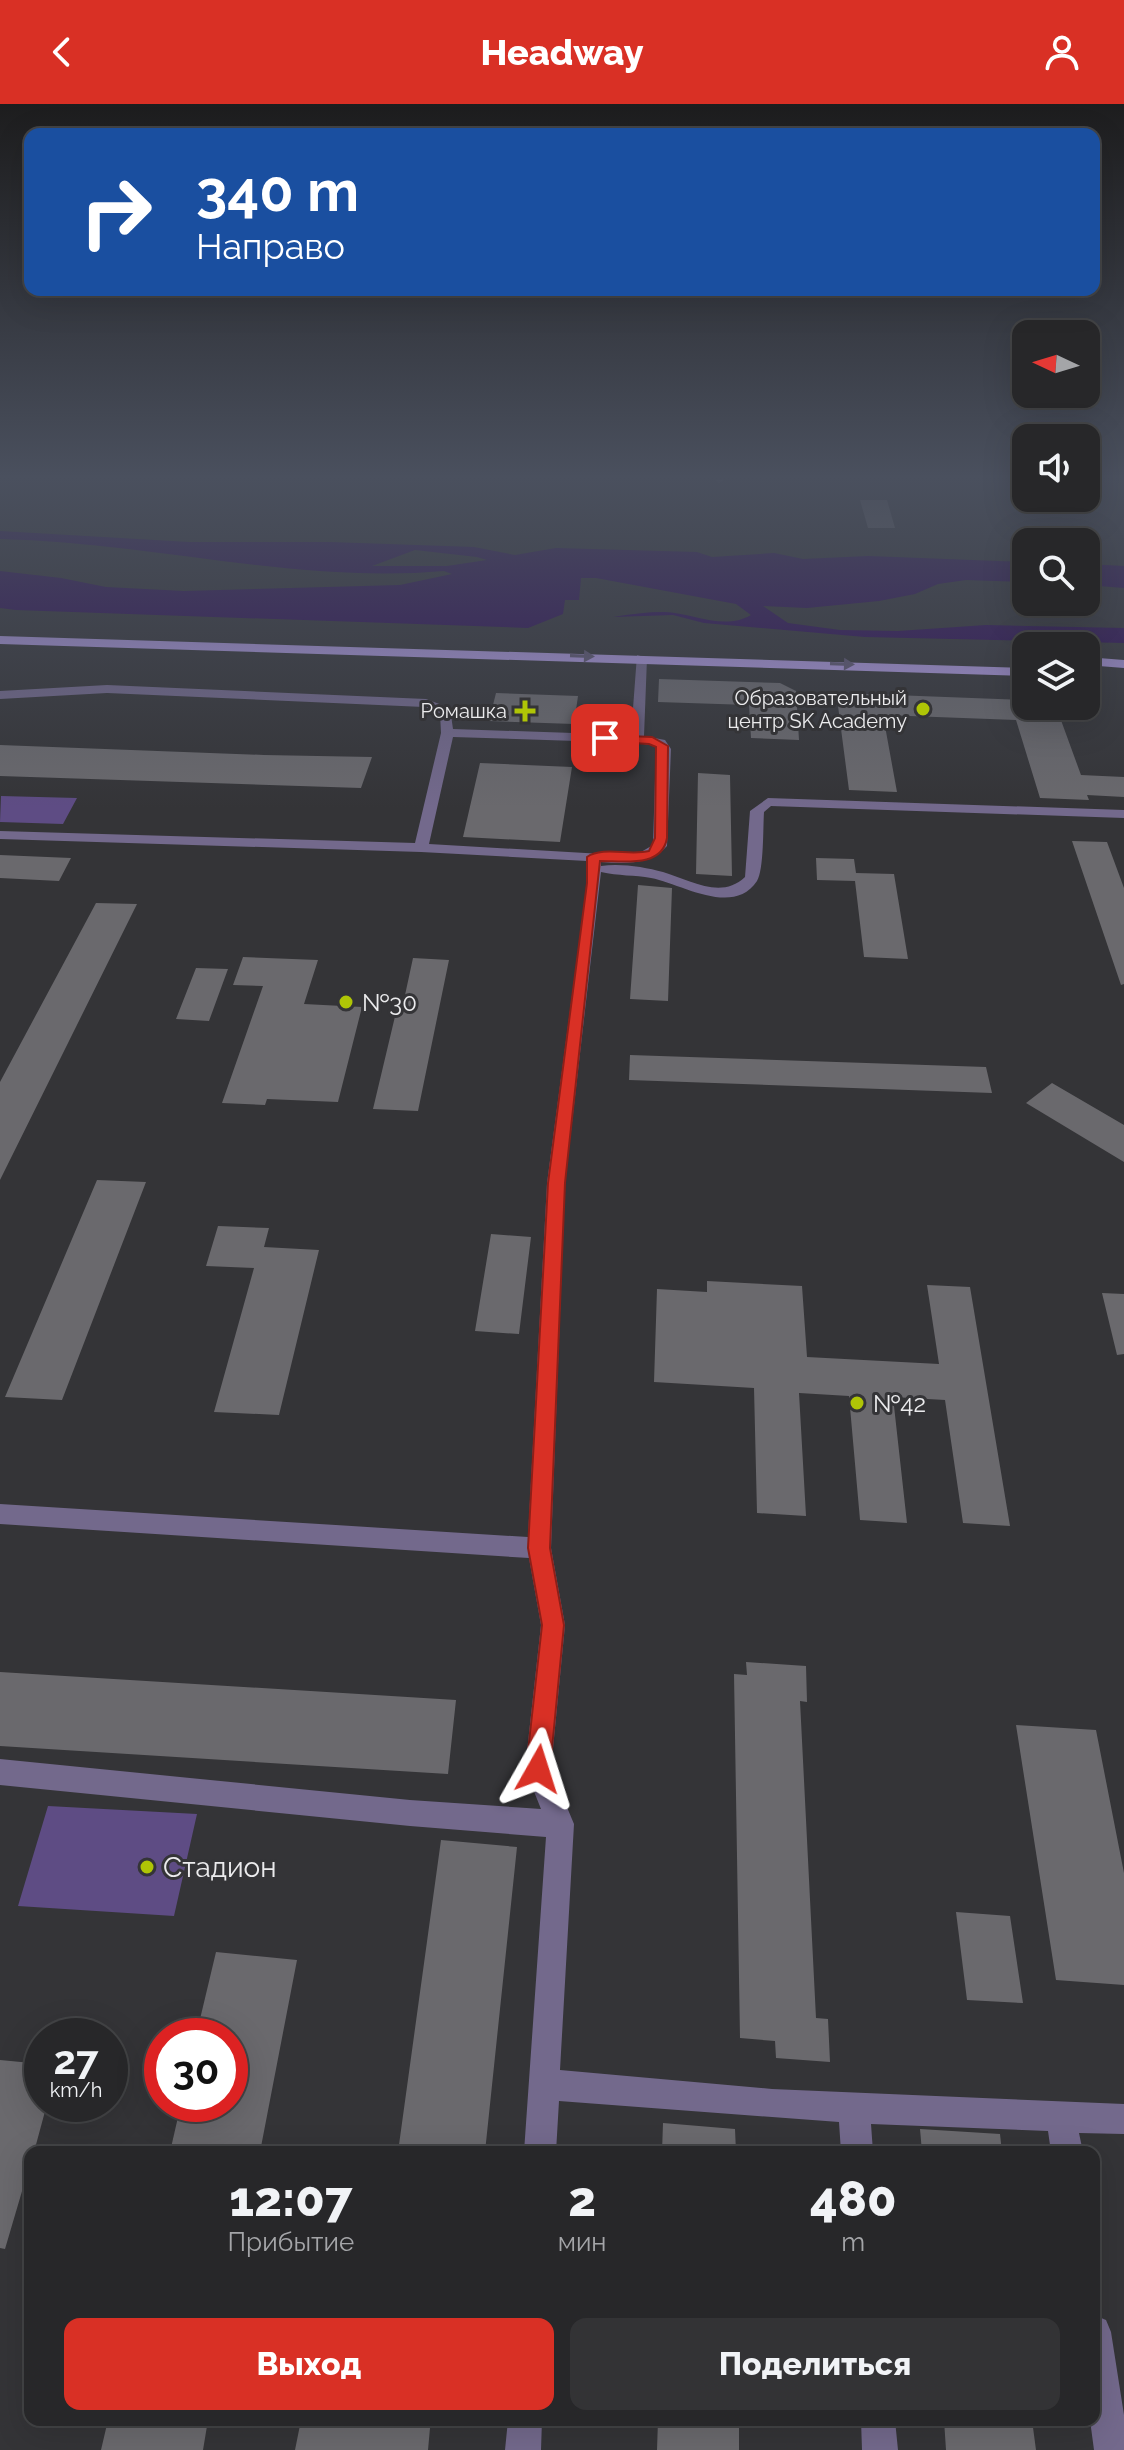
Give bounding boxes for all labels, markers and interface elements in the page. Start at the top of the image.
icon: back [40,30,84,74]
icon: person [1040,30,1084,74]
text: Headway [480,31,644,73]
text: 340 m [196,158,359,224]
icon: right [64,160,168,264]
text: Направо [196,225,345,267]
north arrow [1012,320,1100,408]
map controls [1012,320,1100,720]
button: sound [1012,424,1100,512]
button: search [1012,528,1100,616]
button: layers [1012,632,1100,720]
one-way arrow [570,650,595,663]
one-way arrow [830,658,855,671]
place label: Образовательный центр SK Academy [728,686,907,733]
place label: Ромашка [421,699,507,723]
marker: Ромашка [514,700,536,722]
marker: Образовательный центр SK Academy [914,700,932,718]
pin [571,704,639,772]
icon: arrive [583,716,627,760]
place label: №30 [362,988,417,1017]
marker: №30 [337,993,355,1011]
place label: №42 [873,1389,926,1418]
marker: №42 [848,1394,866,1412]
position arrow [496,1727,580,1811]
place label: Стадион [163,1851,277,1884]
marker: Стадион [138,1858,156,1876]
speed limit sign: 30 [144,2018,248,2122]
text: 27 [53,2036,98,2083]
text: km/h [50,2078,102,2102]
text: 12:07 [229,2171,352,2227]
text: 2 [568,2171,596,2227]
text: 480 [810,2171,896,2227]
text: Прибытие [228,2227,354,2257]
text: мин [558,2227,607,2257]
text: m [841,2227,865,2257]
button: Выход [64,2318,554,2410]
button: Поделиться [570,2318,1060,2410]

